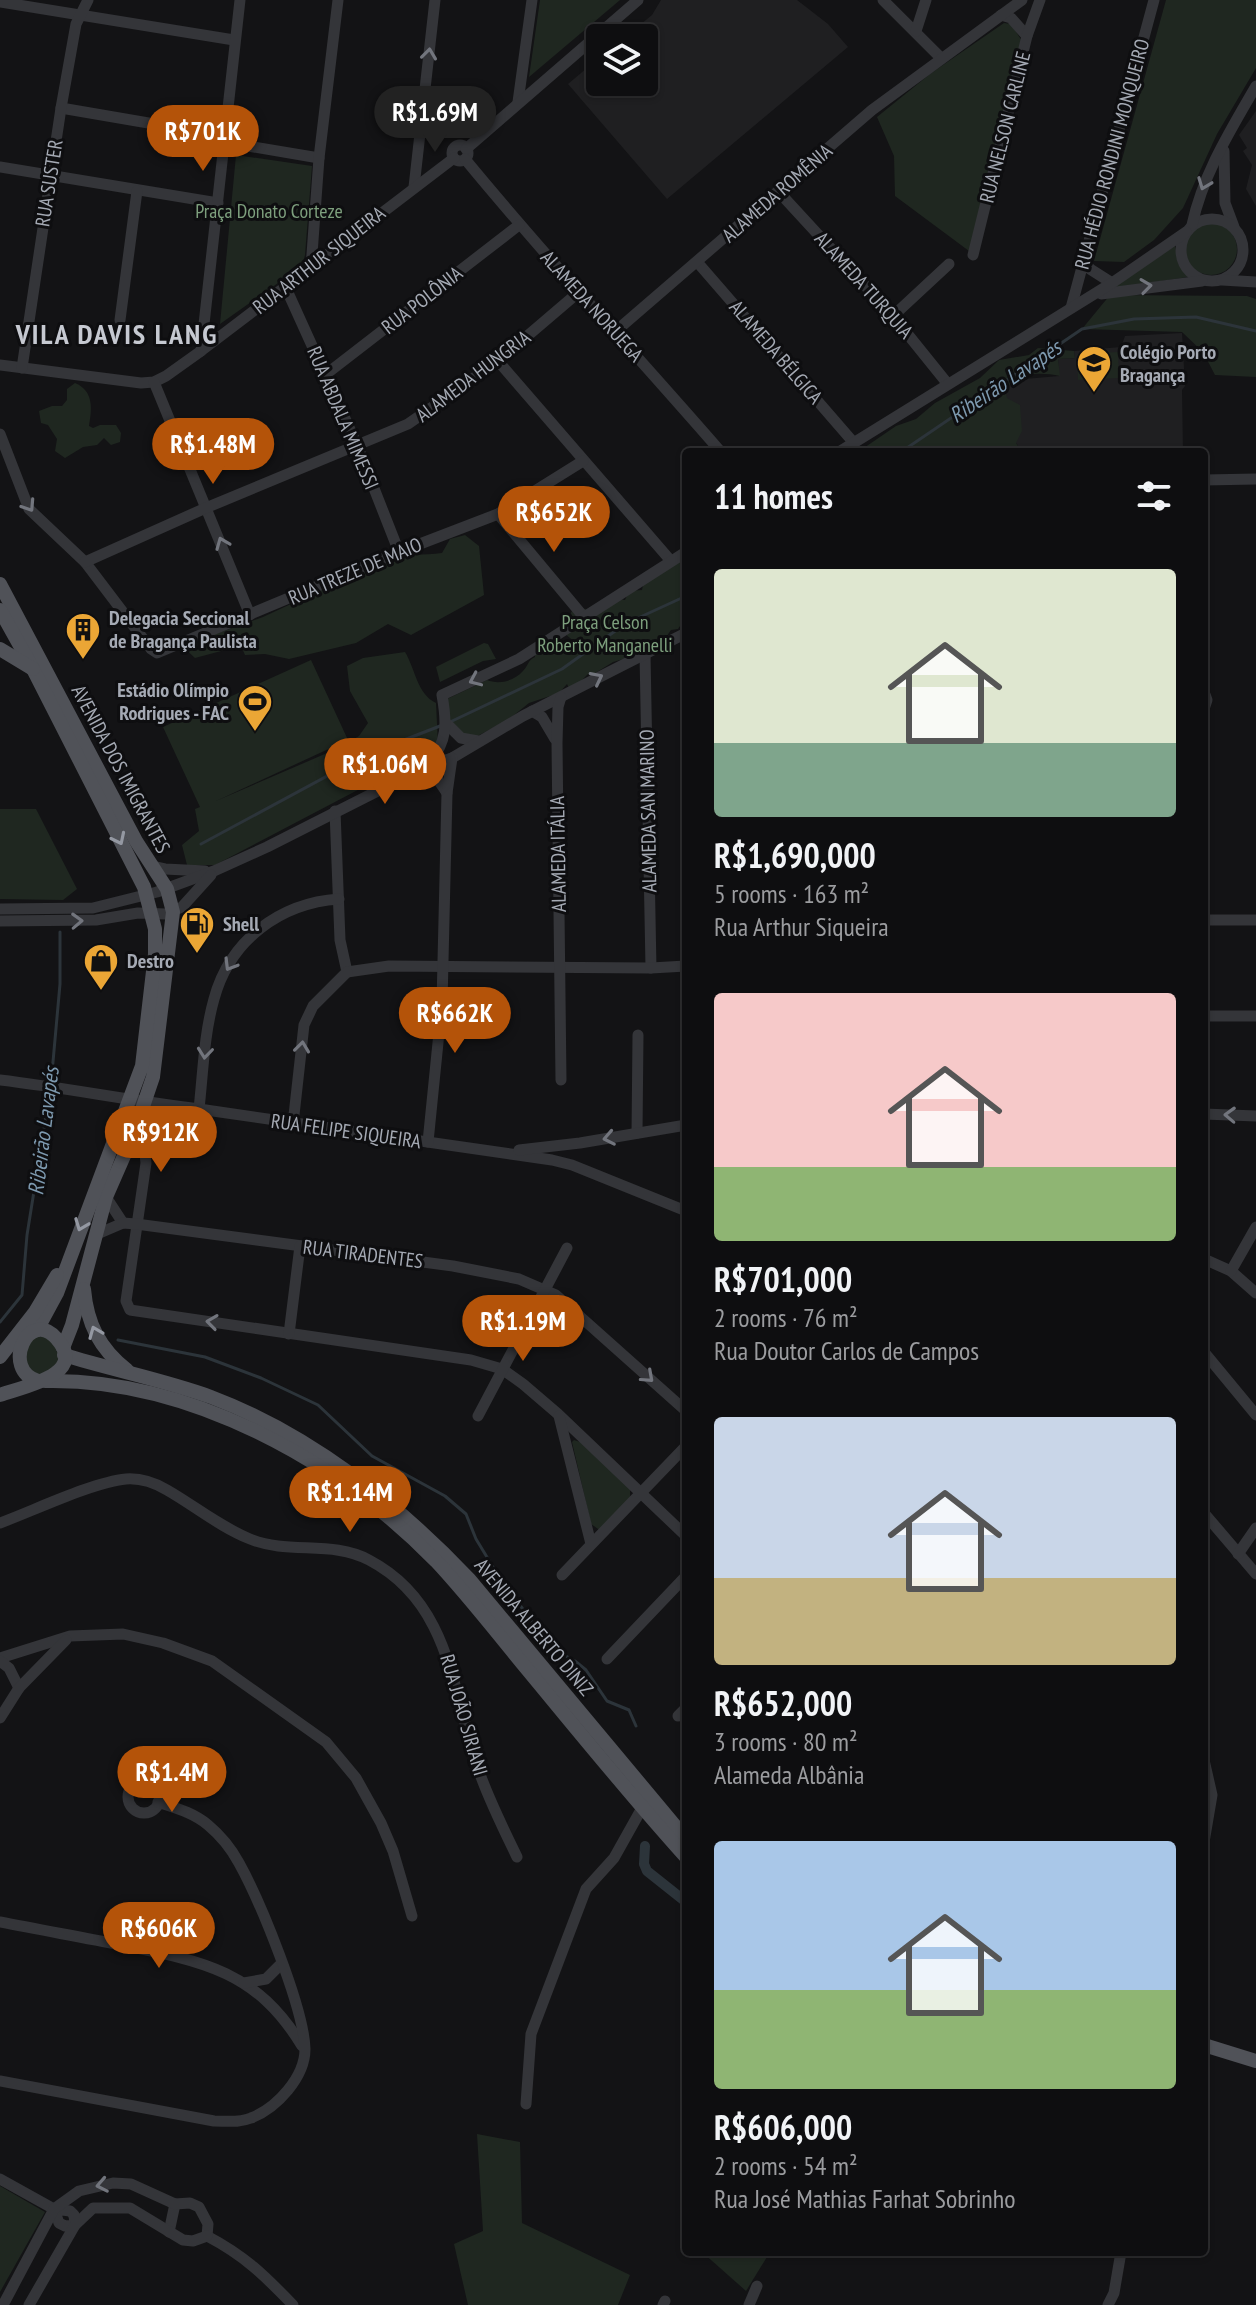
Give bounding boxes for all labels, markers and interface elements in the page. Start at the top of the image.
map controls [586,24,658,96]
button: layers [586,24,658,96]
street label: RUA HÉDIO RONDINI MONQUEIRO [1069,36,1155,272]
one-way arrow [421,47,438,60]
street label: RUA NELSON CARLINE [974,49,1036,205]
pin: R$1.69M [361,86,509,154]
text: R$1.69M [392,95,478,128]
pin: R$701K [138,105,268,173]
text: R$701K [165,114,241,147]
street label: RUA SUSTER [29,137,69,228]
street label: ALAMEDA ROMÊNIA [716,138,838,248]
one-way arrow [1197,176,1214,190]
park label: Praça Donato Corteze [195,198,343,224]
street label: RUA ARTHUR SIQUEIRA [248,200,391,320]
street label: ALAMEDA TURQUIA [809,226,919,344]
street label: ALAMEDA NORUEGA [535,245,649,368]
street label: RUA POLÔNIA [376,260,468,340]
one-way arrow [1139,278,1153,295]
street label: ALAMEDA BÉLGICA [724,295,829,410]
district label: VILA DAVIS LANG [15,315,218,352]
street label: ALAMEDA HUNGRIA [410,324,536,428]
water label: Ribeirão Lavapés [944,332,1068,429]
place label: Colégio Porto Bragança [1120,339,1216,388]
street label: RUA ABDALA MIMESSI [301,343,385,493]
school or university icon: Colégio Porto Bragança [1075,344,1113,394]
pin: R$1.48M [139,418,287,486]
text: R$1.48M [170,427,256,460]
text: 11 homes [714,474,833,518]
icon: filters [1132,474,1176,518]
pin: R$652K [489,486,619,554]
text: R$652K [516,495,592,528]
one-way arrow [20,497,35,511]
street label: RUA TREZE DE MAIO [284,531,426,611]
one-way arrow [215,537,231,551]
place label: Delegacia Seccional de Bragança Paulista [109,605,257,654]
park label: Praça Celson Roberto Manganelli [537,609,673,658]
building icon: Delegacia Seccional de Bragança Paulista [64,611,102,661]
icon: home [873,621,1017,765]
one-way arrow [469,670,483,686]
one-way arrow [588,673,603,688]
place label: Estádio Olímpio Rodrigues - FAC [117,677,229,726]
street label: AVENIDA DOS IMIGRANTES [66,680,176,858]
sports icon: Estádio Olímpio Rodrigues - FAC [236,683,274,733]
street label: ALAMEDA SAN MARINO [634,729,662,893]
pin: R$1.06M [311,738,459,806]
text: R$1.06M [342,747,428,780]
street label: ALAMEDA ITÁLIA [544,795,572,912]
one-way arrow [110,830,125,845]
text: R$1,690,000 [714,833,876,877]
text: 5 rooms · 163 m² [714,877,869,910]
fuel station icon: Shell [178,905,216,955]
text: Rua Arthur Siqueira [714,910,889,943]
place label: Shell [223,911,259,937]
one-way arrow [71,913,84,930]
shop icon: Destro [82,942,120,992]
place label: Destro [127,948,174,974]
one-way arrow [224,956,240,971]
pin: R$662K [390,987,520,1055]
text: R$662K [417,996,493,1029]
one-way arrow [293,1040,310,1053]
icon: home [873,1045,1017,1189]
one-way arrow [197,1047,214,1060]
water label: Ribeirão Lavapés [21,1063,65,1197]
pin: R$912K [96,1106,226,1174]
one-way arrow [1223,1107,1236,1124]
street label: RUA FELIPE SIQUEIRA [269,1108,423,1154]
text: R$912K [123,1115,199,1148]
one-way arrow [602,1128,616,1145]
one-way arrow [74,1217,91,1231]
street label: RUA TIRADENTES [302,1234,424,1274]
text: R$701,000 [714,1257,852,1301]
pin: R$1.19M [449,1295,597,1363]
text: 2 rooms · 76 m² [714,1301,858,1334]
text: R$1.19M [480,1304,566,1337]
one-way arrow [205,1314,219,1331]
one-way arrow [88,1326,105,1340]
text: Rua Doutor Carlos de Campos [714,1334,979,1367]
one-way arrow [638,1367,653,1381]
pin: R$1.14M [276,1466,424,1534]
icon: home [873,1469,1017,1613]
text: R$1.14M [307,1475,393,1508]
street label: AVENIDA ALBERTO DINIZ [469,1553,599,1701]
street label: RUA JOÃO SIRIANI [434,1651,494,1779]
text: R$652,000 [714,1681,852,1725]
text: 3 rooms · 80 m² [714,1725,858,1758]
pin: R$1.4M [107,1746,237,1814]
text: R$1.4M [135,1755,209,1788]
text: Alameda Albânia [714,1758,864,1791]
icon: home [873,1893,1017,2037]
pin: R$606K [94,1902,224,1970]
text: R$606K [121,1911,197,1944]
text: R$606,000 [714,2105,852,2149]
text: 2 rooms · 54 m² [714,2149,858,2182]
one-way arrow [95,2176,109,2193]
text: Rua José Mathias Farhat Sobrinho [714,2182,1015,2215]

